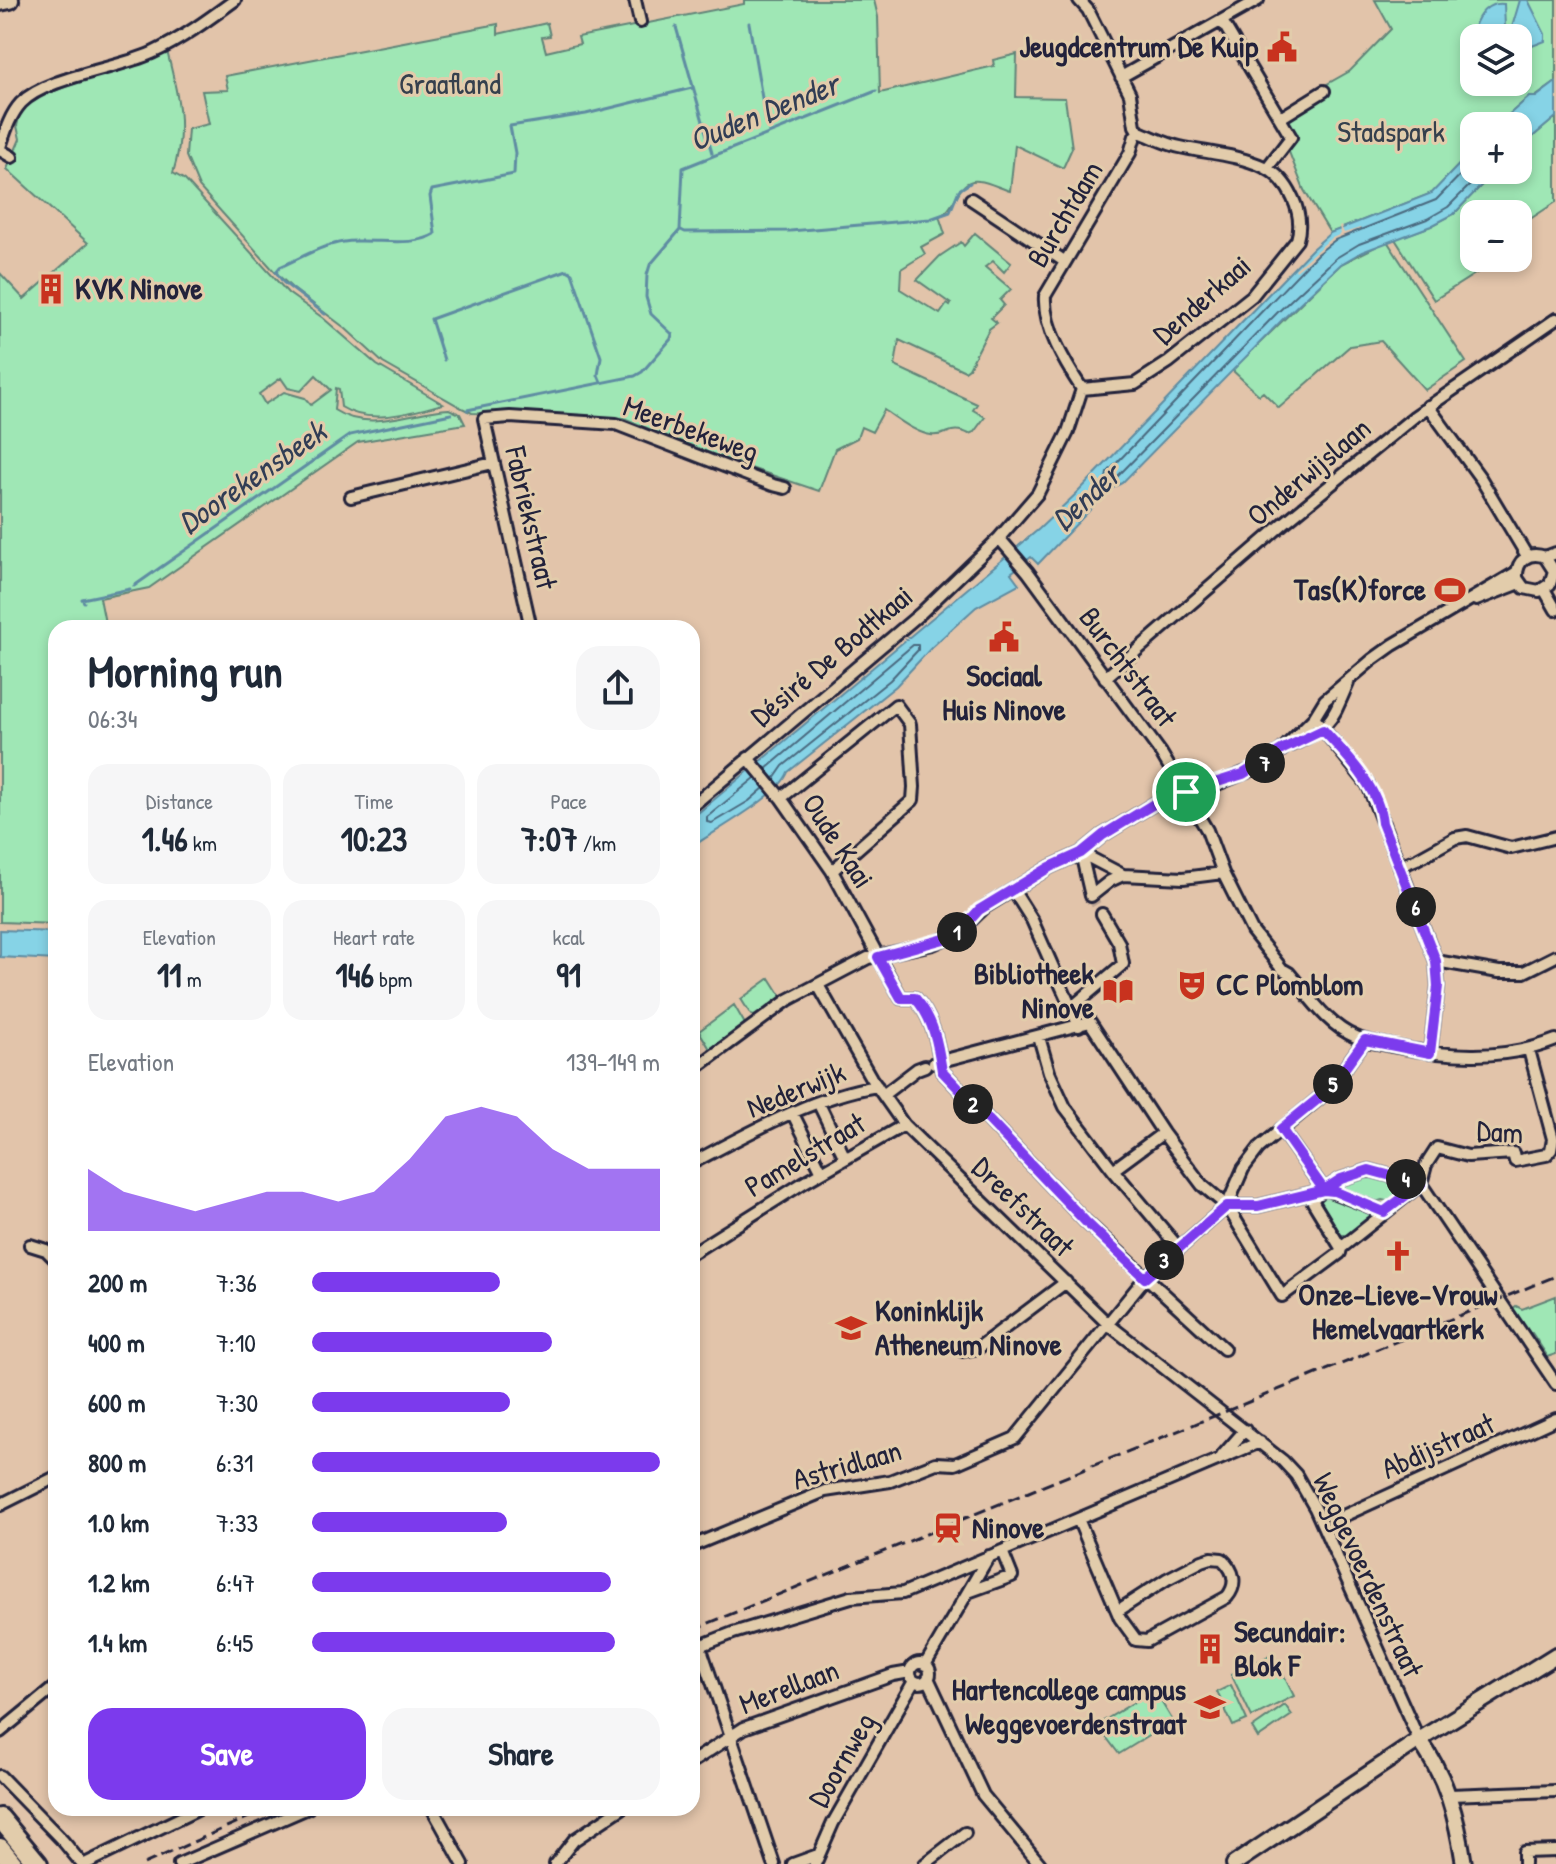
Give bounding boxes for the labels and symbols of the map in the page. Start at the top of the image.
place label: Jeugdcentrum De Kuip [1019,26,1258,67]
public building icon: Jeugdcentrum De Kuip [1265,30,1299,64]
water label: Ouden Dender [683,61,848,161]
park label: Graafland [399,63,501,103]
park label: Stadspark [1337,111,1445,151]
street label: Burchtdam [1017,153,1111,274]
street label: Denderkaai [1144,246,1259,353]
place label: KVK Ninove [75,268,202,308]
building icon: KVK Ninove [34,272,68,306]
street label: Meerbekeweg [618,385,765,471]
water label: Doorekensbeek [169,408,336,543]
street label: Onderwijslaan [1238,408,1379,535]
street label: Fabriekstraat [496,442,568,594]
water label: Dender [1042,451,1132,540]
place label: Tas(K)force [1293,569,1426,609]
sports icon: Tas(K)force [1433,573,1467,607]
street label: Désiré De Bodtkaai [742,576,921,735]
street label: Burchtstraat [1071,598,1187,735]
public building icon: Sociaal Huis Ninove [987,620,1021,654]
place label: Sociaal Huis Ninove [942,655,1066,729]
pin: 7 [1245,743,1285,783]
pin [1152,758,1220,826]
street label: Oude Kaai [793,785,884,895]
pin: 6 [1396,887,1436,927]
pin: 1 [937,912,977,952]
place label: Bibliotheek Ninove [974,953,1095,1027]
place label: CC Plomblom [1216,964,1364,1004]
theatre icon: CC Plomblom [1175,968,1209,1002]
library icon: Bibliotheek Ninove [1101,974,1135,1008]
street label: Nederwijk [740,1051,851,1127]
pin: 5 [1313,1064,1353,1104]
pin: 2 [953,1084,993,1124]
street label: Pamelstraat [737,1102,873,1206]
street label: Dam [1476,1110,1524,1152]
street label: Dreefstraat [964,1148,1084,1265]
pin: 4 [1386,1159,1426,1199]
church icon: Onze-Lieve-Vrouw Hemelvaartkerk [1381,1239,1415,1273]
pin: 3 [1144,1240,1184,1280]
place label: Onze-Lieve-Vrouw Hemelvaartkerk [1298,1274,1498,1348]
place label: Koninklijk Atheneum Ninove [875,1290,1062,1364]
school or university icon: Koninklijk Atheneum Ninove [834,1311,868,1345]
street label: Abdijstraat [1375,1402,1501,1488]
street label: Astridlaan [788,1429,906,1499]
street label: Weggevoerdenstraat [1304,1466,1434,1684]
place label: Ninove [972,1507,1044,1547]
station icon: Ninove [931,1511,965,1545]
place label: Secundair: Blok F [1234,1611,1346,1685]
building icon: Secundair: Blok F [1193,1632,1227,1666]
street label: Merellaan [733,1649,844,1723]
place label: Hartencollege campus Weggevoerdenstraat [952,1669,1188,1744]
school or university icon: Hartencollege campus Weggevoerdenstraat [1193,1690,1227,1724]
street label: Doornweg [798,1705,884,1814]

